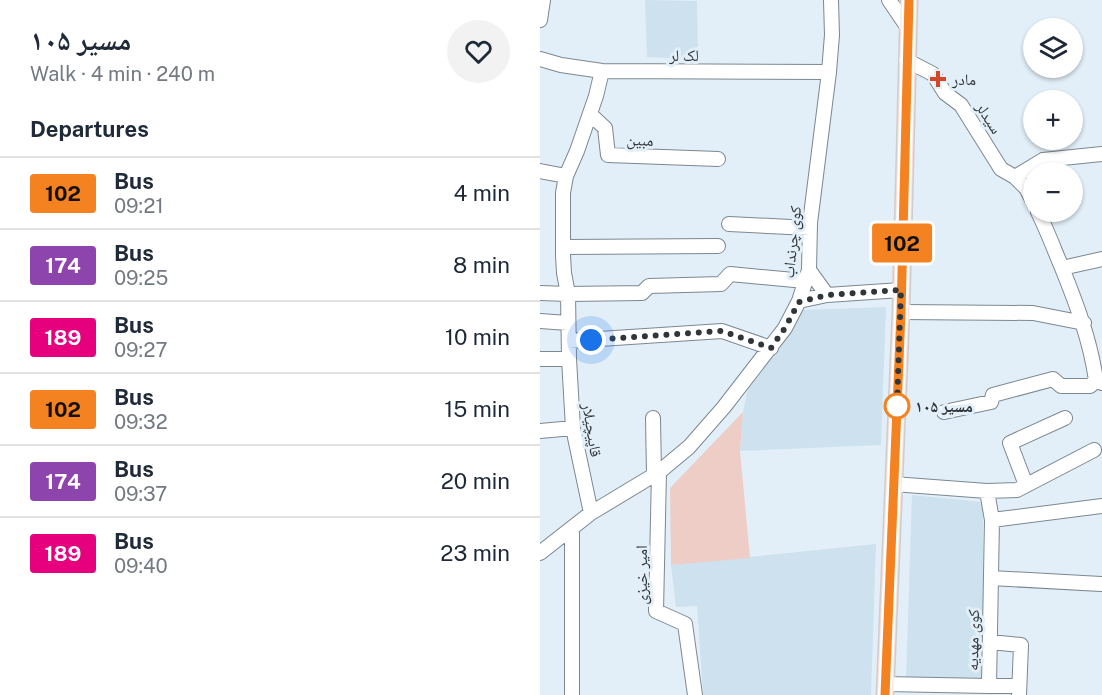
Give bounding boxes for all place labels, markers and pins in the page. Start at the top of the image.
marker: مادر [929,70,947,88]
place label: مادر [951,70,976,89]
marker: مسیر ۱۰۵ [884,393,910,419]
place label: مسیر ۱۰۵ [915,397,973,416]

